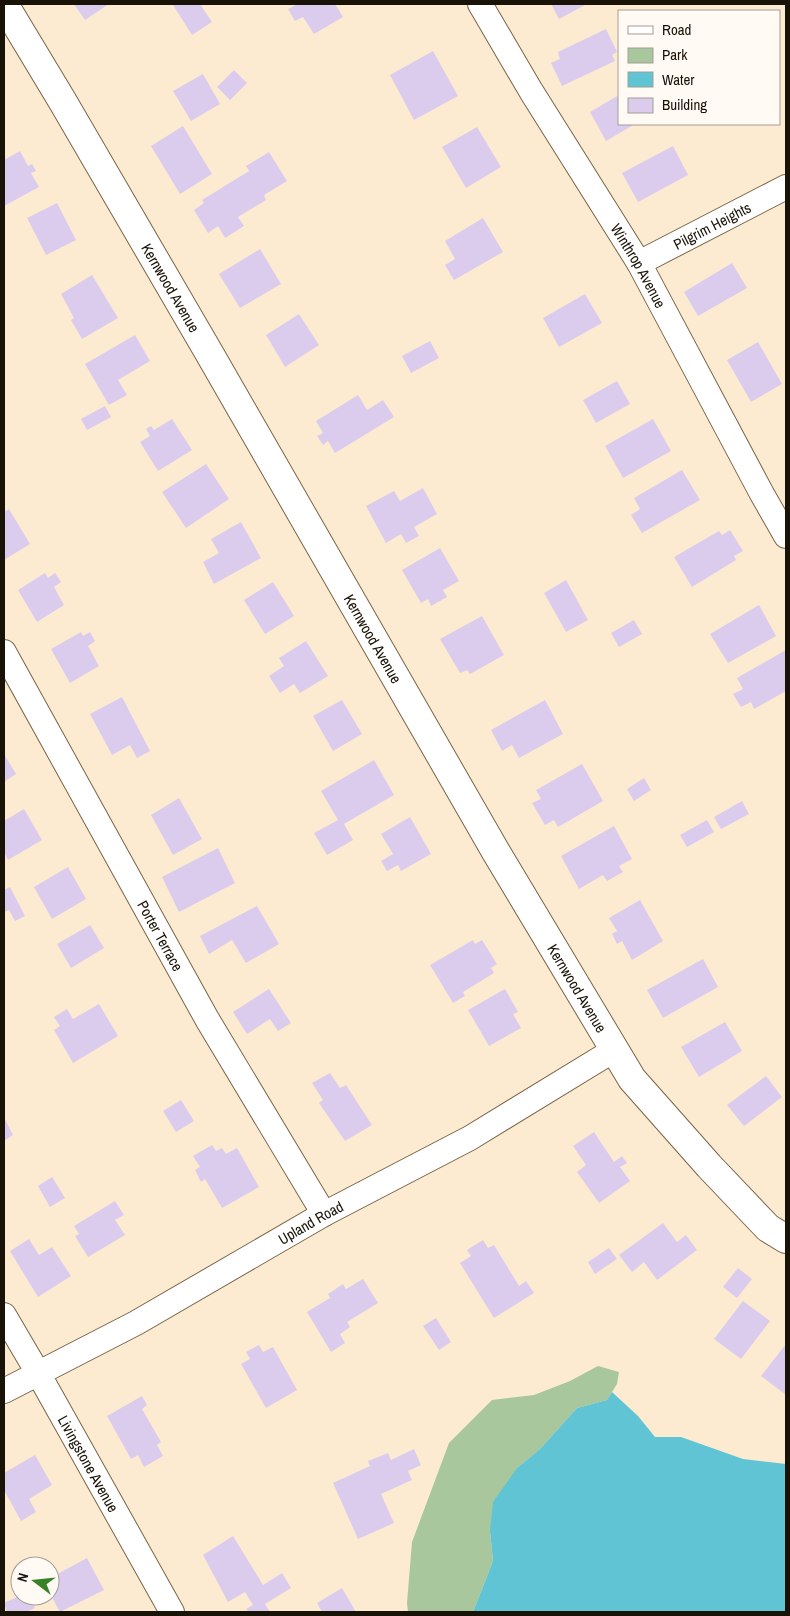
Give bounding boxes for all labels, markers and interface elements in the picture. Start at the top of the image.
legend [618,10,780,125]
text: Road [662,19,691,40]
text: Park [662,44,688,65]
text: Water [662,69,694,90]
text: Building [662,94,707,115]
street label: Pilgrim Heights [669,197,754,254]
street label: Winthrop Avenue [606,219,671,311]
street label: Kernwood Avenue [137,239,205,336]
street label: Kernwood Avenue [339,590,407,687]
street label: Porter Terrace [133,896,189,975]
street label: Kernwood Avenue [543,940,612,1036]
street label: Upland Road [274,1195,347,1249]
street label: Livingstone Avenue [53,1411,124,1516]
north arrow [10,1556,60,1606]
text: N [13,1571,32,1584]

